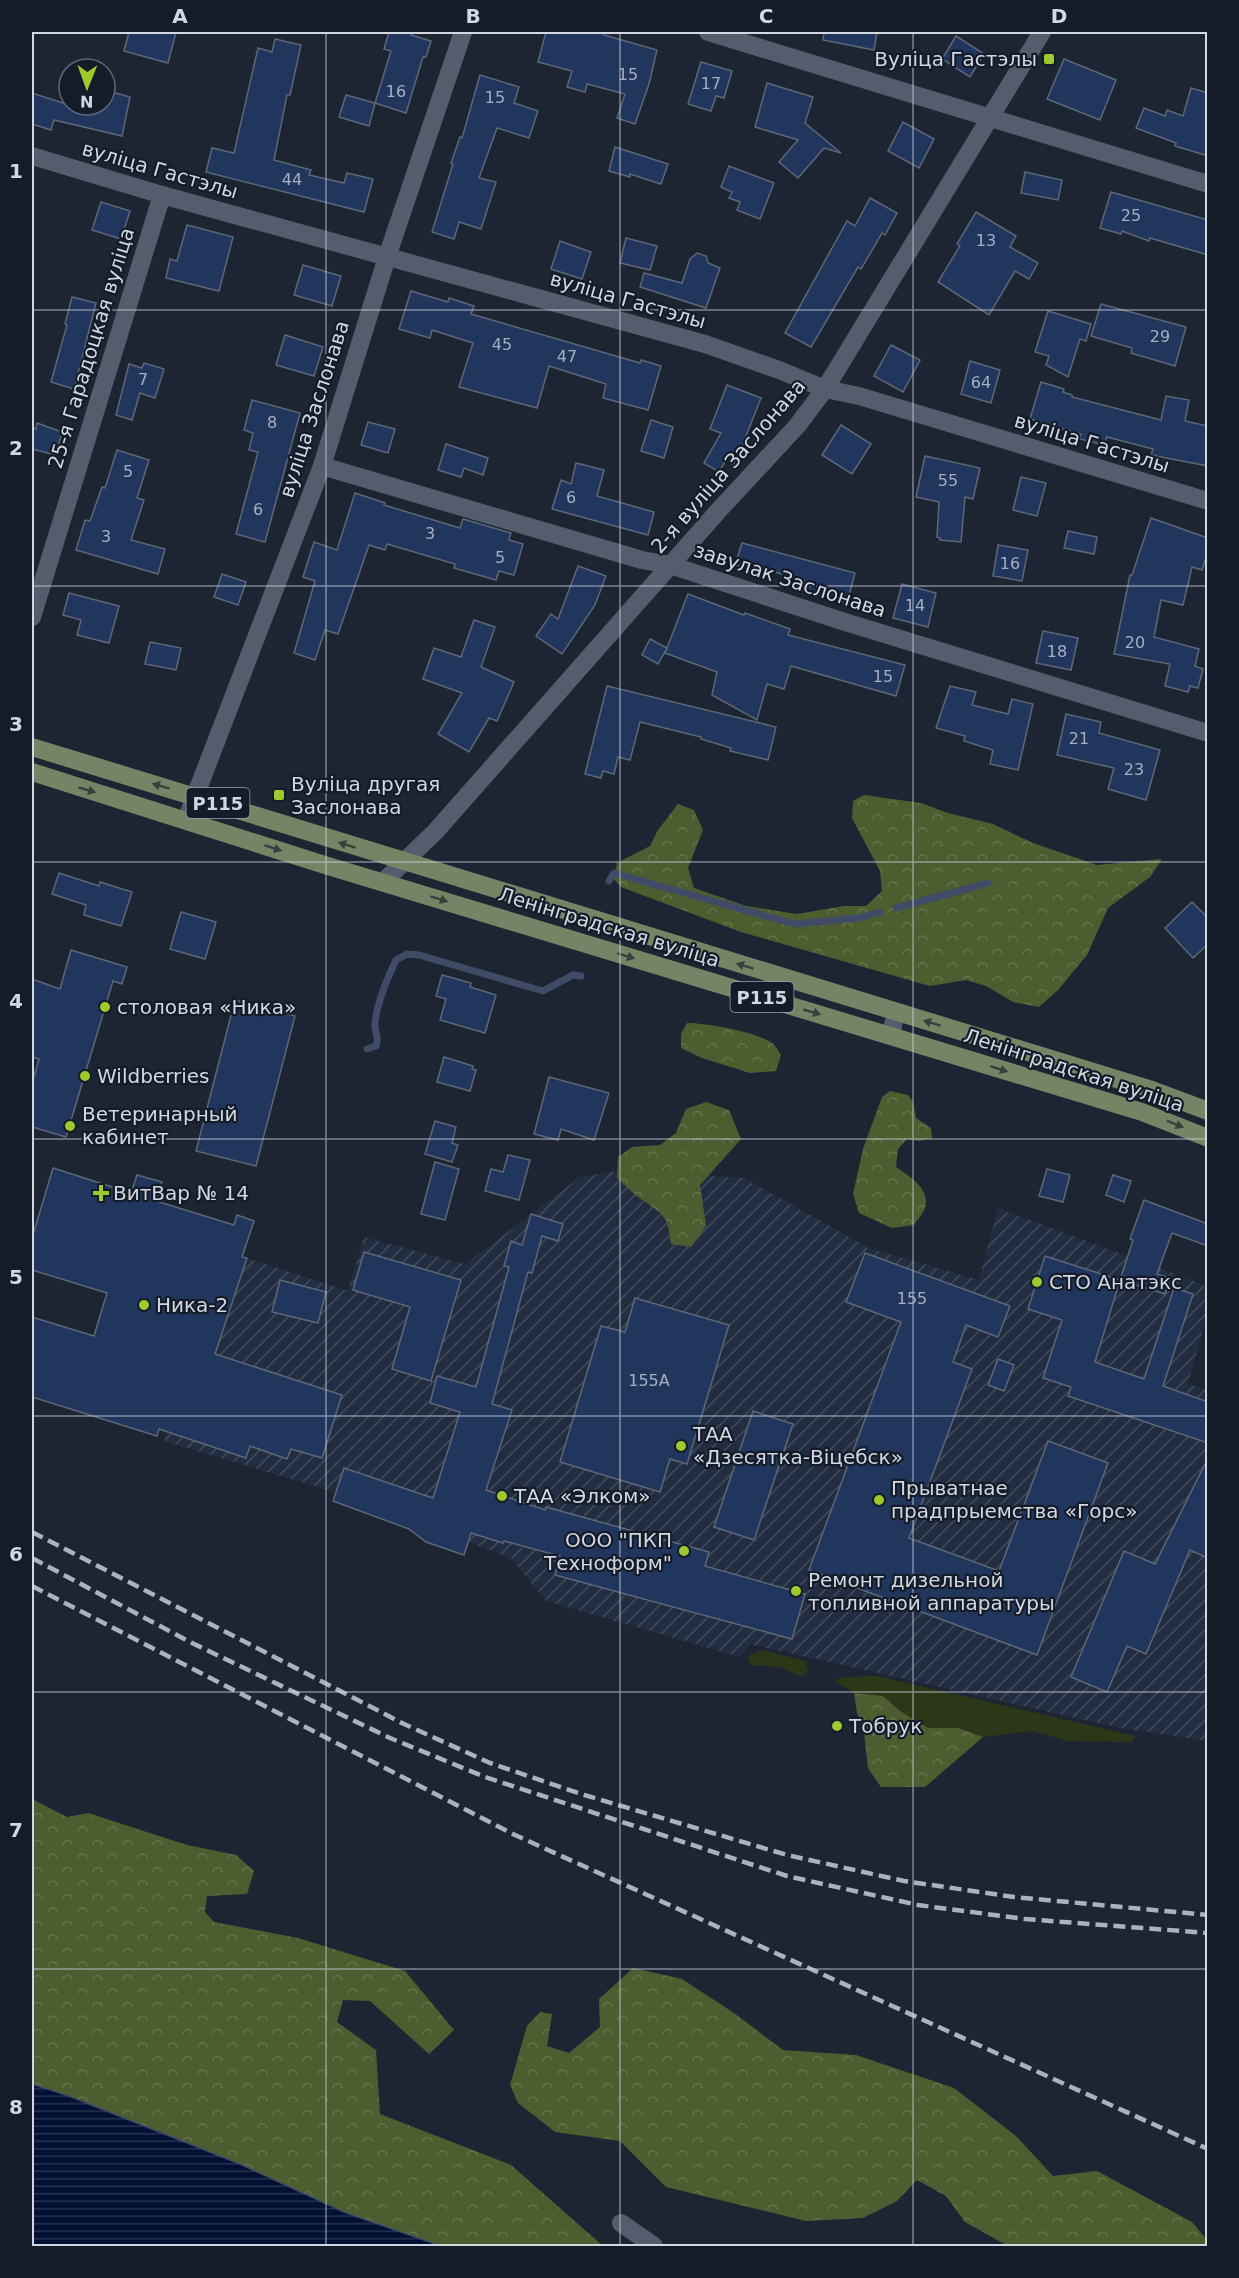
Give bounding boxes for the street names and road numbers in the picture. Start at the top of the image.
street label: вуліца Гастэлы [79,136,241,204]
street label: 25-я Гарадоцкая вуліца [43,225,139,471]
street label: вуліца Гастэлы [547,266,709,334]
street label: вуліца Заслонава [274,317,354,501]
street label: 2-я вуліца Заслонава [646,374,810,558]
street label: вуліца Гастэлы [1012,408,1172,478]
street label: завулак Заслонава [691,538,889,622]
road number: Р115 [186,788,250,818]
street label: Ленінградская вуліца [496,882,722,972]
road number: Р115 [730,982,794,1012]
street label: Ленінградская вуліца [961,1023,1187,1117]

